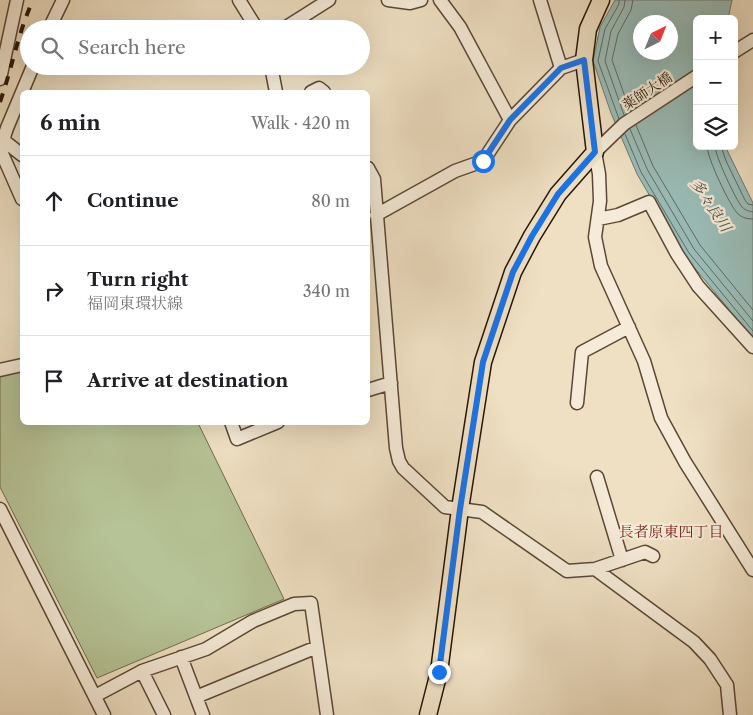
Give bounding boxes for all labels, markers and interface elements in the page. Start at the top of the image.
north arrow [633,15,678,60]
map controls [693,15,738,150]
button: + [693,15,738,60]
search box [20,20,370,75]
icon: search [38,34,66,62]
text: Search here [78,36,186,59]
button: − [693,60,738,105]
street label: 薬師大橋 [619,68,675,114]
button: layers [693,105,738,150]
text: 6 min [40,110,101,135]
text: Walk · 420 m [251,113,350,133]
route start [472,150,495,173]
water label: 多々良川 [686,175,737,237]
icon: ahead [40,187,68,215]
text: Continue [87,189,179,212]
text: 80 m [311,191,350,211]
text: Turn right [87,268,188,291]
icon: right [40,277,68,305]
text: 340 m [303,281,350,301]
text: 福岡東環状線 [87,293,183,313]
icon: arrive [40,367,68,395]
text: Arrive at destination [87,369,288,392]
district label: 長者原東四丁目 [618,522,724,541]
route end [428,661,451,684]

